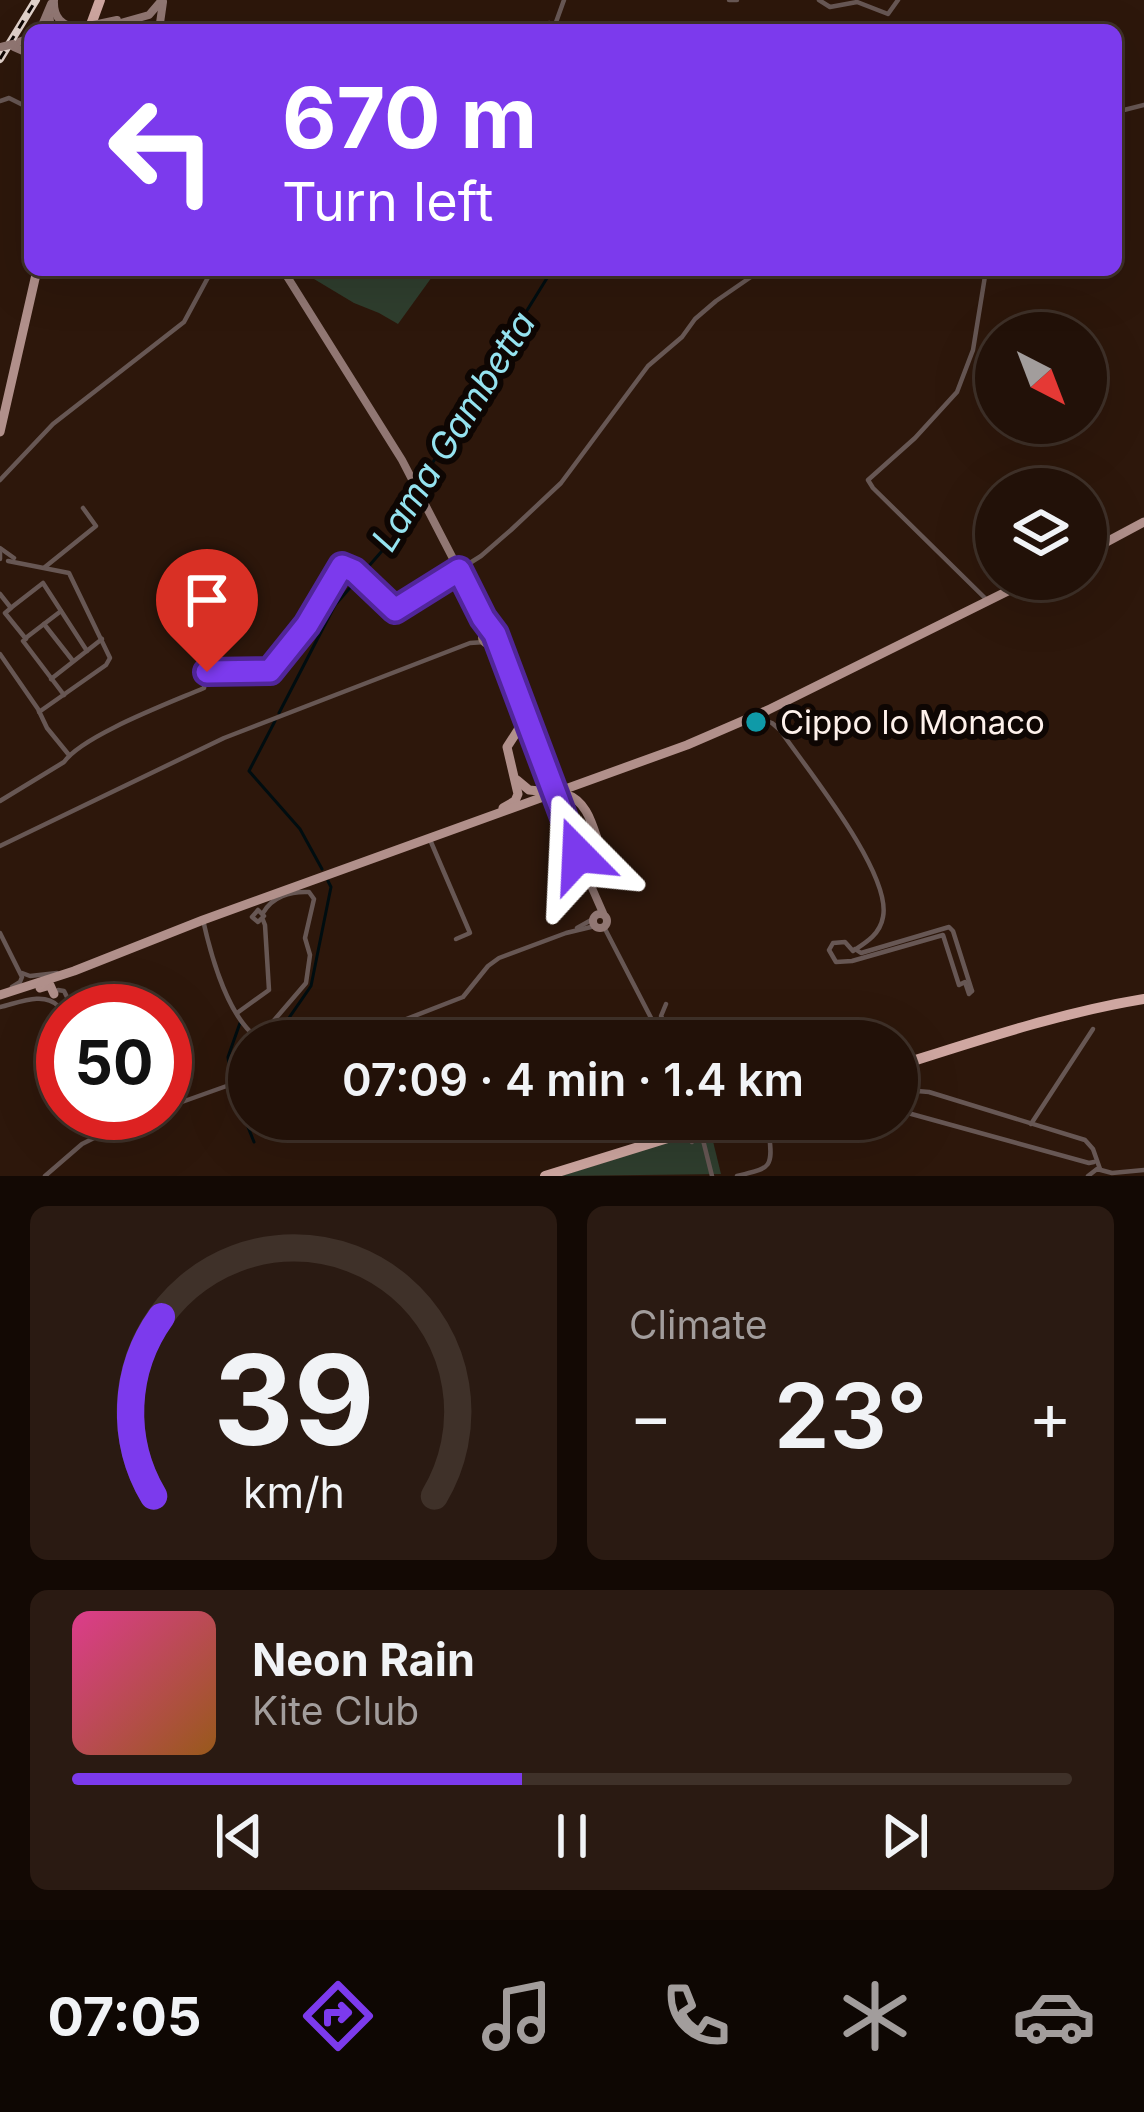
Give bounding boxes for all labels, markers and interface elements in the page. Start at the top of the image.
text: 670 m [282,67,537,168]
icon: left [84,72,240,228]
text: Turn left [282,169,493,234]
water label: Lama Gambetta [362,303,544,559]
north arrow [975,312,1107,444]
map controls [975,312,1107,600]
button: layers [975,468,1107,600]
pin [156,549,258,672]
icon: arrive [174,567,240,633]
place label: Cippo lo Monaco [780,702,1045,742]
marker: Cippo lo Monaco [743,709,769,735]
position arrow [515,792,641,918]
speed limit sign: 50 [36,984,192,1140]
text: 07:09 · 4 min · 1.4 km [342,1052,804,1107]
text: Climate [629,1301,768,1348]
text: 39 [213,1324,374,1475]
text: 23° [774,1361,927,1470]
text: − [629,1376,673,1456]
text: + [1028,1376,1072,1456]
text: km/h [243,1466,344,1518]
text: Neon Rain [252,1632,475,1687]
text: Kite Club [252,1687,419,1734]
icon: previous [206,1803,272,1869]
icon: pause [539,1803,605,1869]
icon: next [872,1803,938,1869]
icon: directions [296,1974,380,2058]
icon: music [475,1974,559,2058]
icon: phone [654,1974,738,2058]
icon: climate [833,1974,917,2058]
icon: car [1012,1974,1096,2058]
text: 07:05 [48,1984,201,2049]

